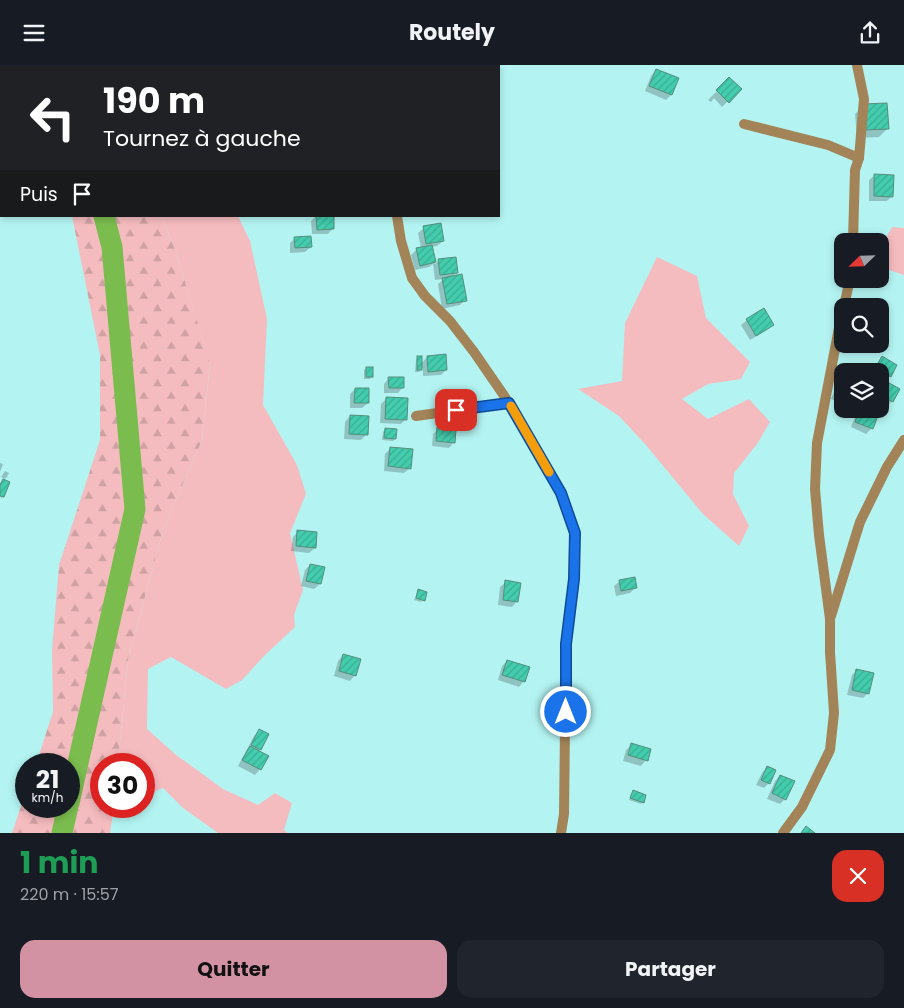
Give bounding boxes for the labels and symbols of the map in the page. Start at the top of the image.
north arrow [834,233,889,287]
pin [435,389,477,431]
position arrow [539,685,591,737]
speed limit sign: 30 [90,753,155,818]

